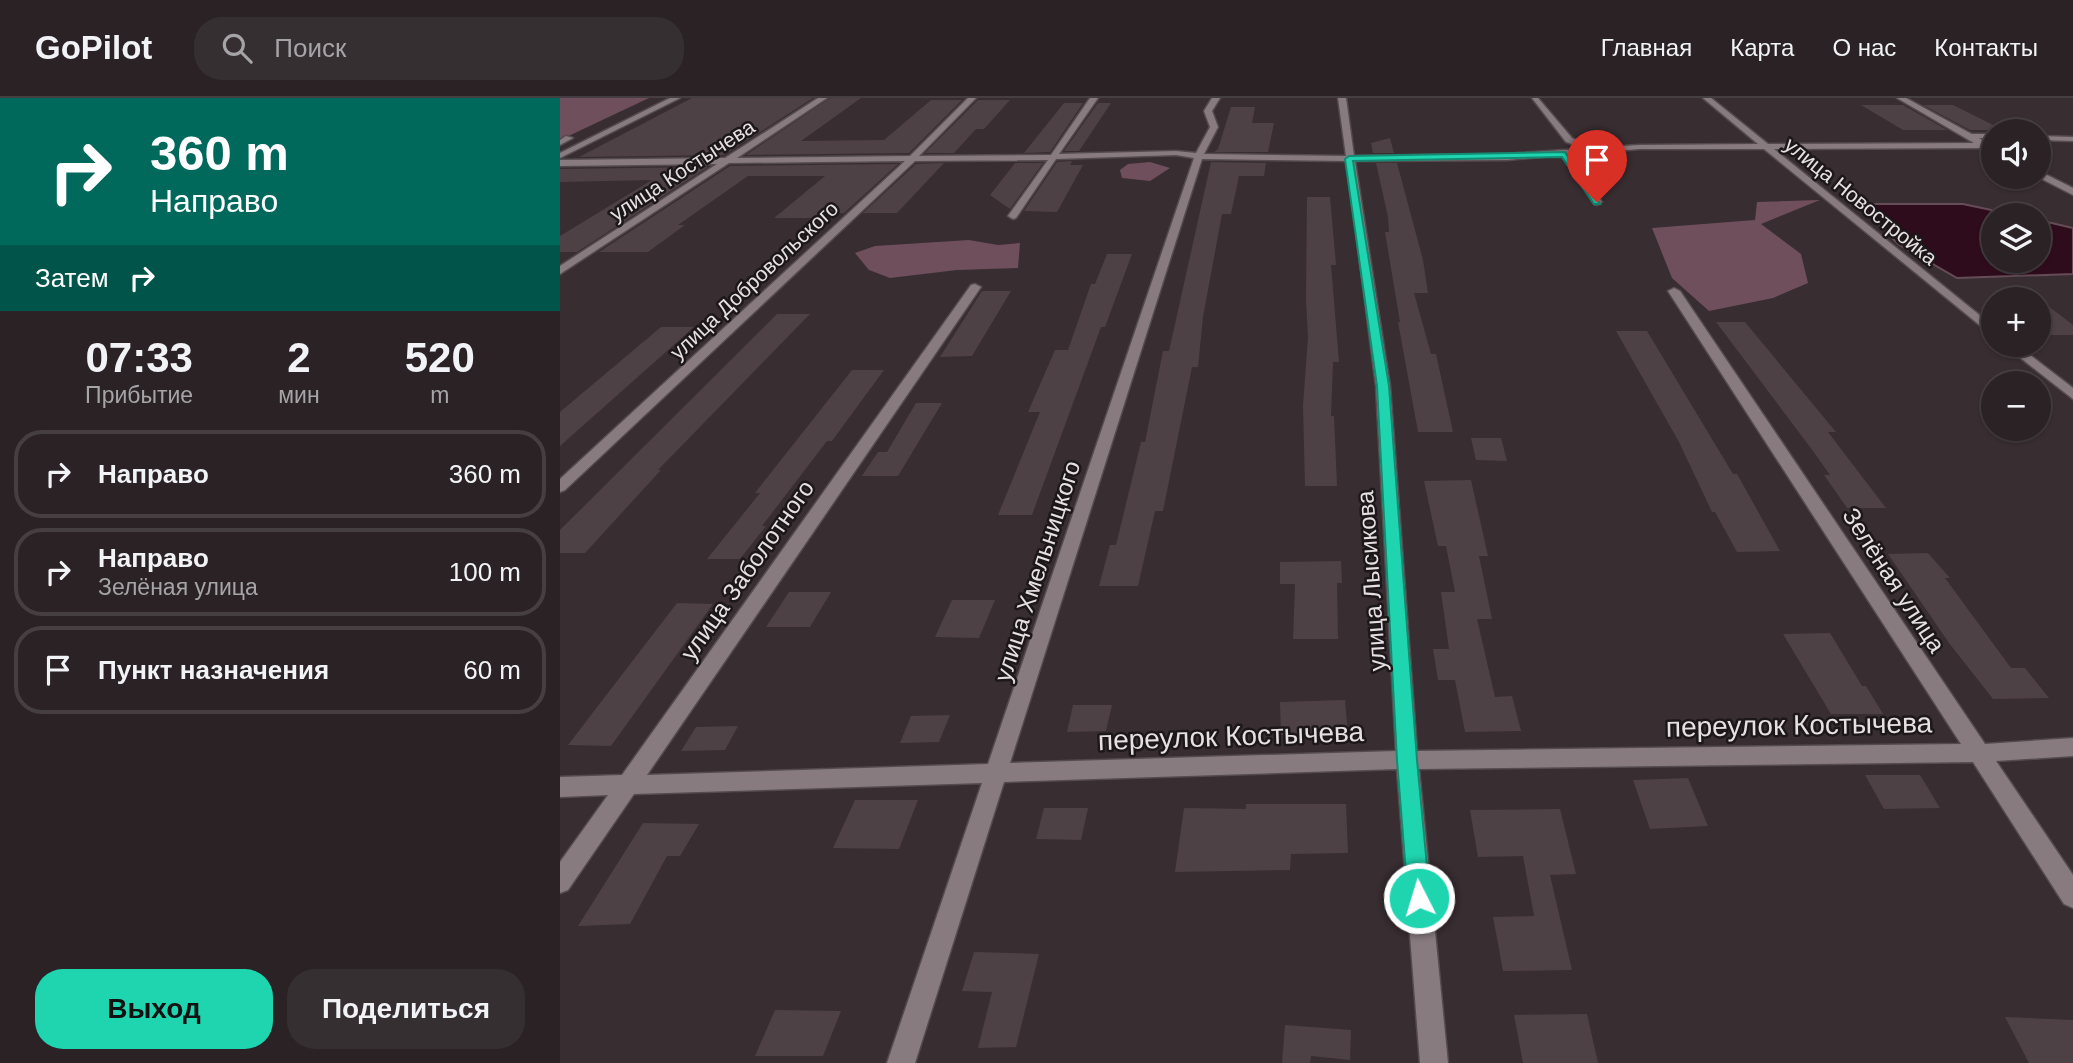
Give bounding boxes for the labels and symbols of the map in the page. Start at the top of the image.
street label: улица Костычева [605,114,759,225]
pin [1567,130,1627,202]
street label: улица Новостройка [1780,132,1942,270]
street label: улица Добровольского [665,196,843,364]
street label: улица Хмельницкого [989,457,1085,685]
street label: улица Заболотного [675,475,819,665]
street label: улица Лысикова [1351,489,1391,672]
street label: Зелёная улица [1837,503,1951,658]
street label: переулок Костычева [1666,707,1933,743]
street label: переулок Костычева [1097,716,1365,756]
position arrow [1382,861,1456,935]

